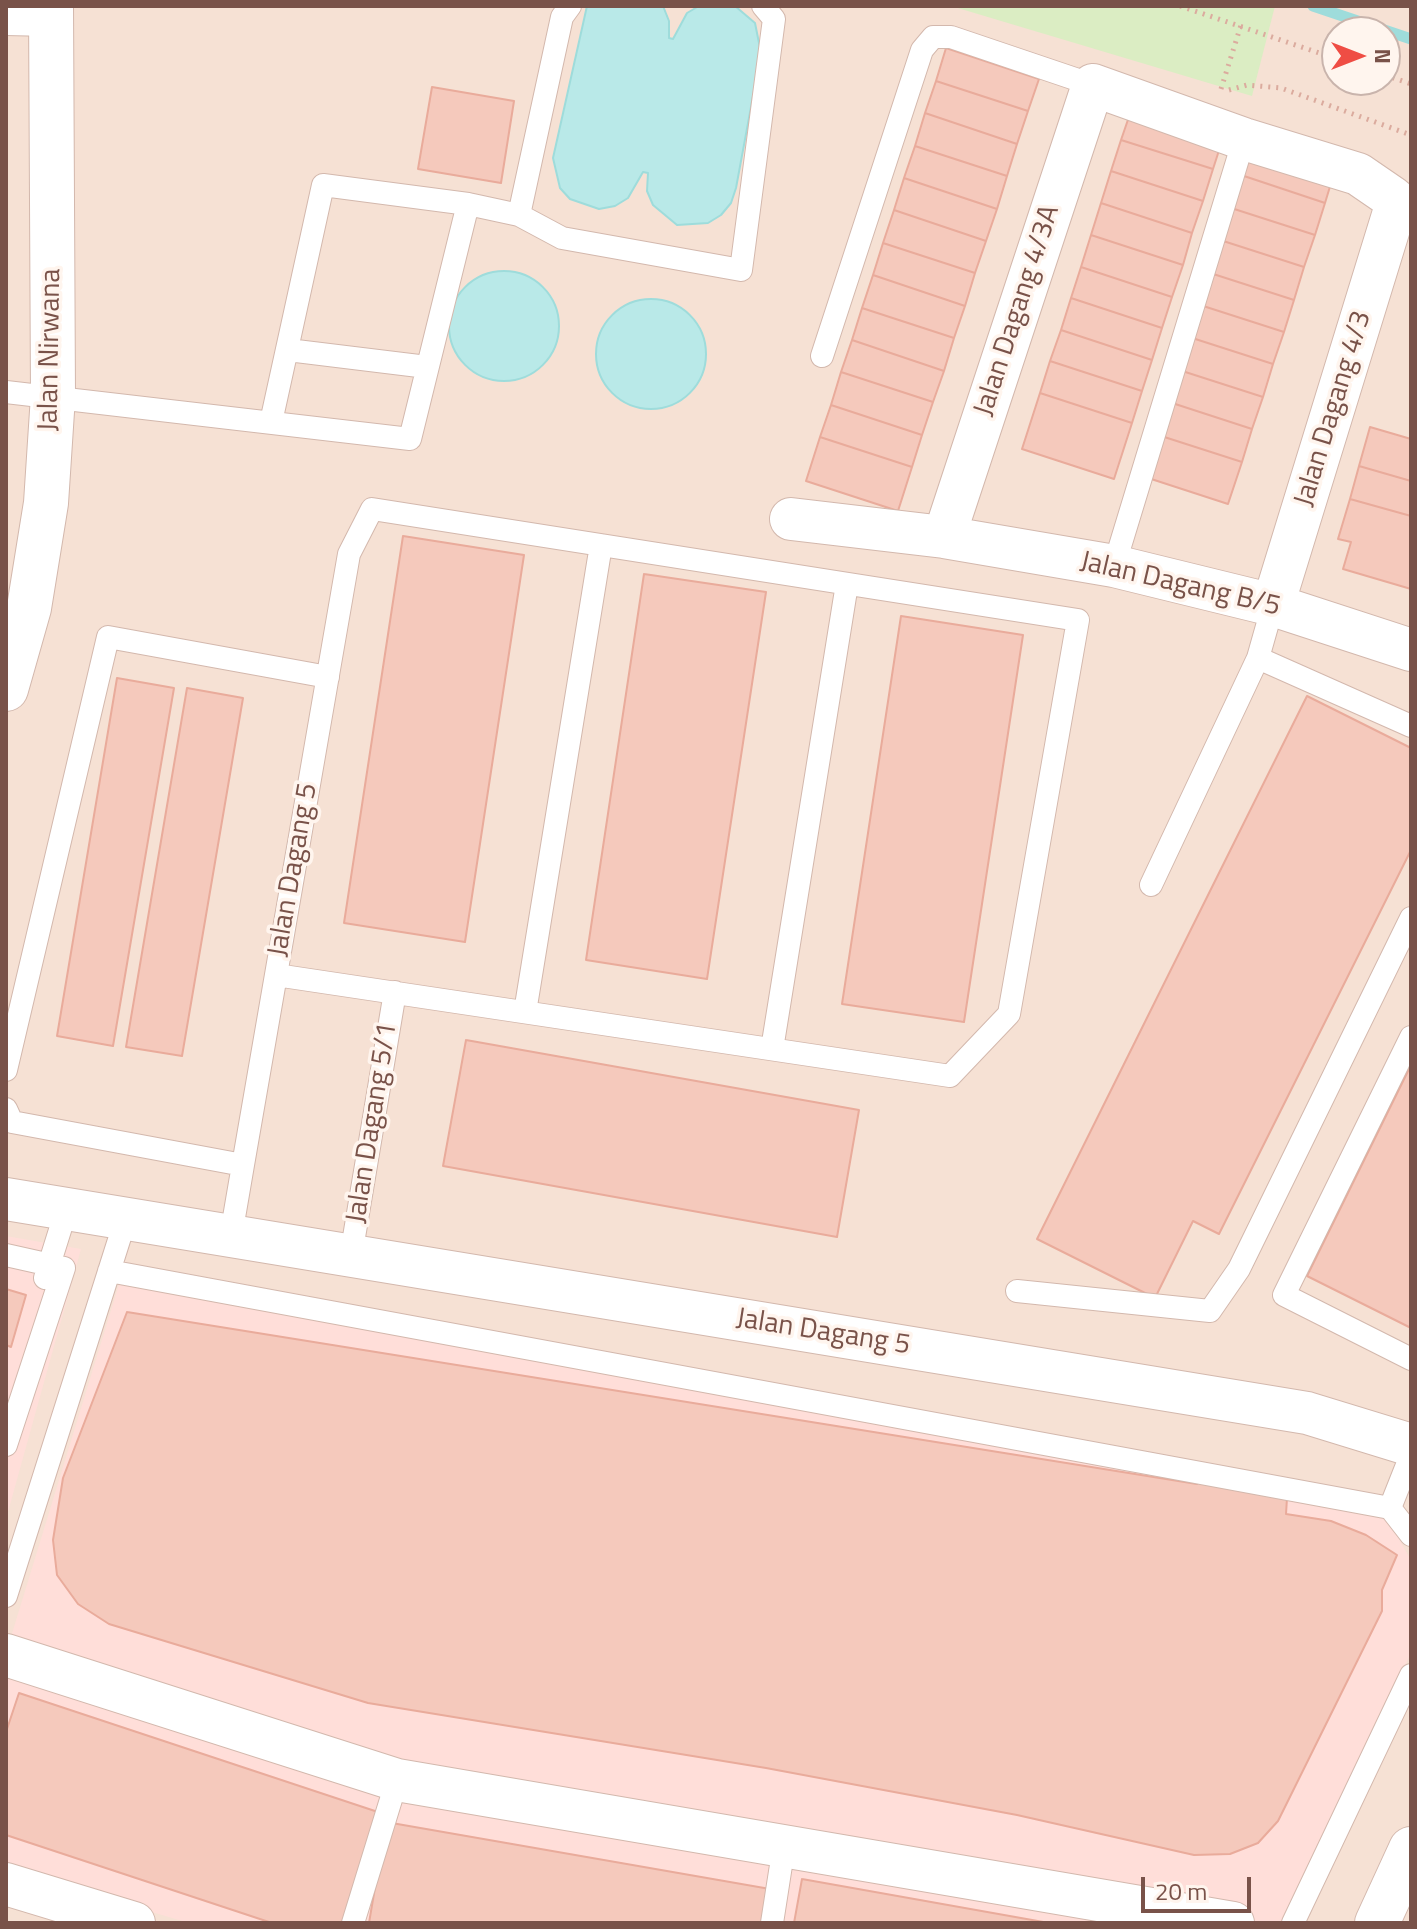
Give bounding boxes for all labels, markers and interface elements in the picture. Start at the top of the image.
north arrow [1321,16,1401,96]
text: N [1366,48,1400,64]
street label: Jalan Dagang 4/3A [968,201,1068,421]
street label: Jalan Nirwana [33,268,69,432]
street label: Jalan Dagang 4/3 [1288,307,1380,511]
street label: Jalan Dagang B/5 [1077,546,1283,624]
street label: Jalan Dagang 5 [262,781,326,959]
street label: Jalan Dagang 5/1 [341,1020,405,1226]
street label: Jalan Dagang 5 [734,1303,912,1363]
scale bar [1145,1861,1255,1911]
text: 20 m [1155,1873,1207,1909]

